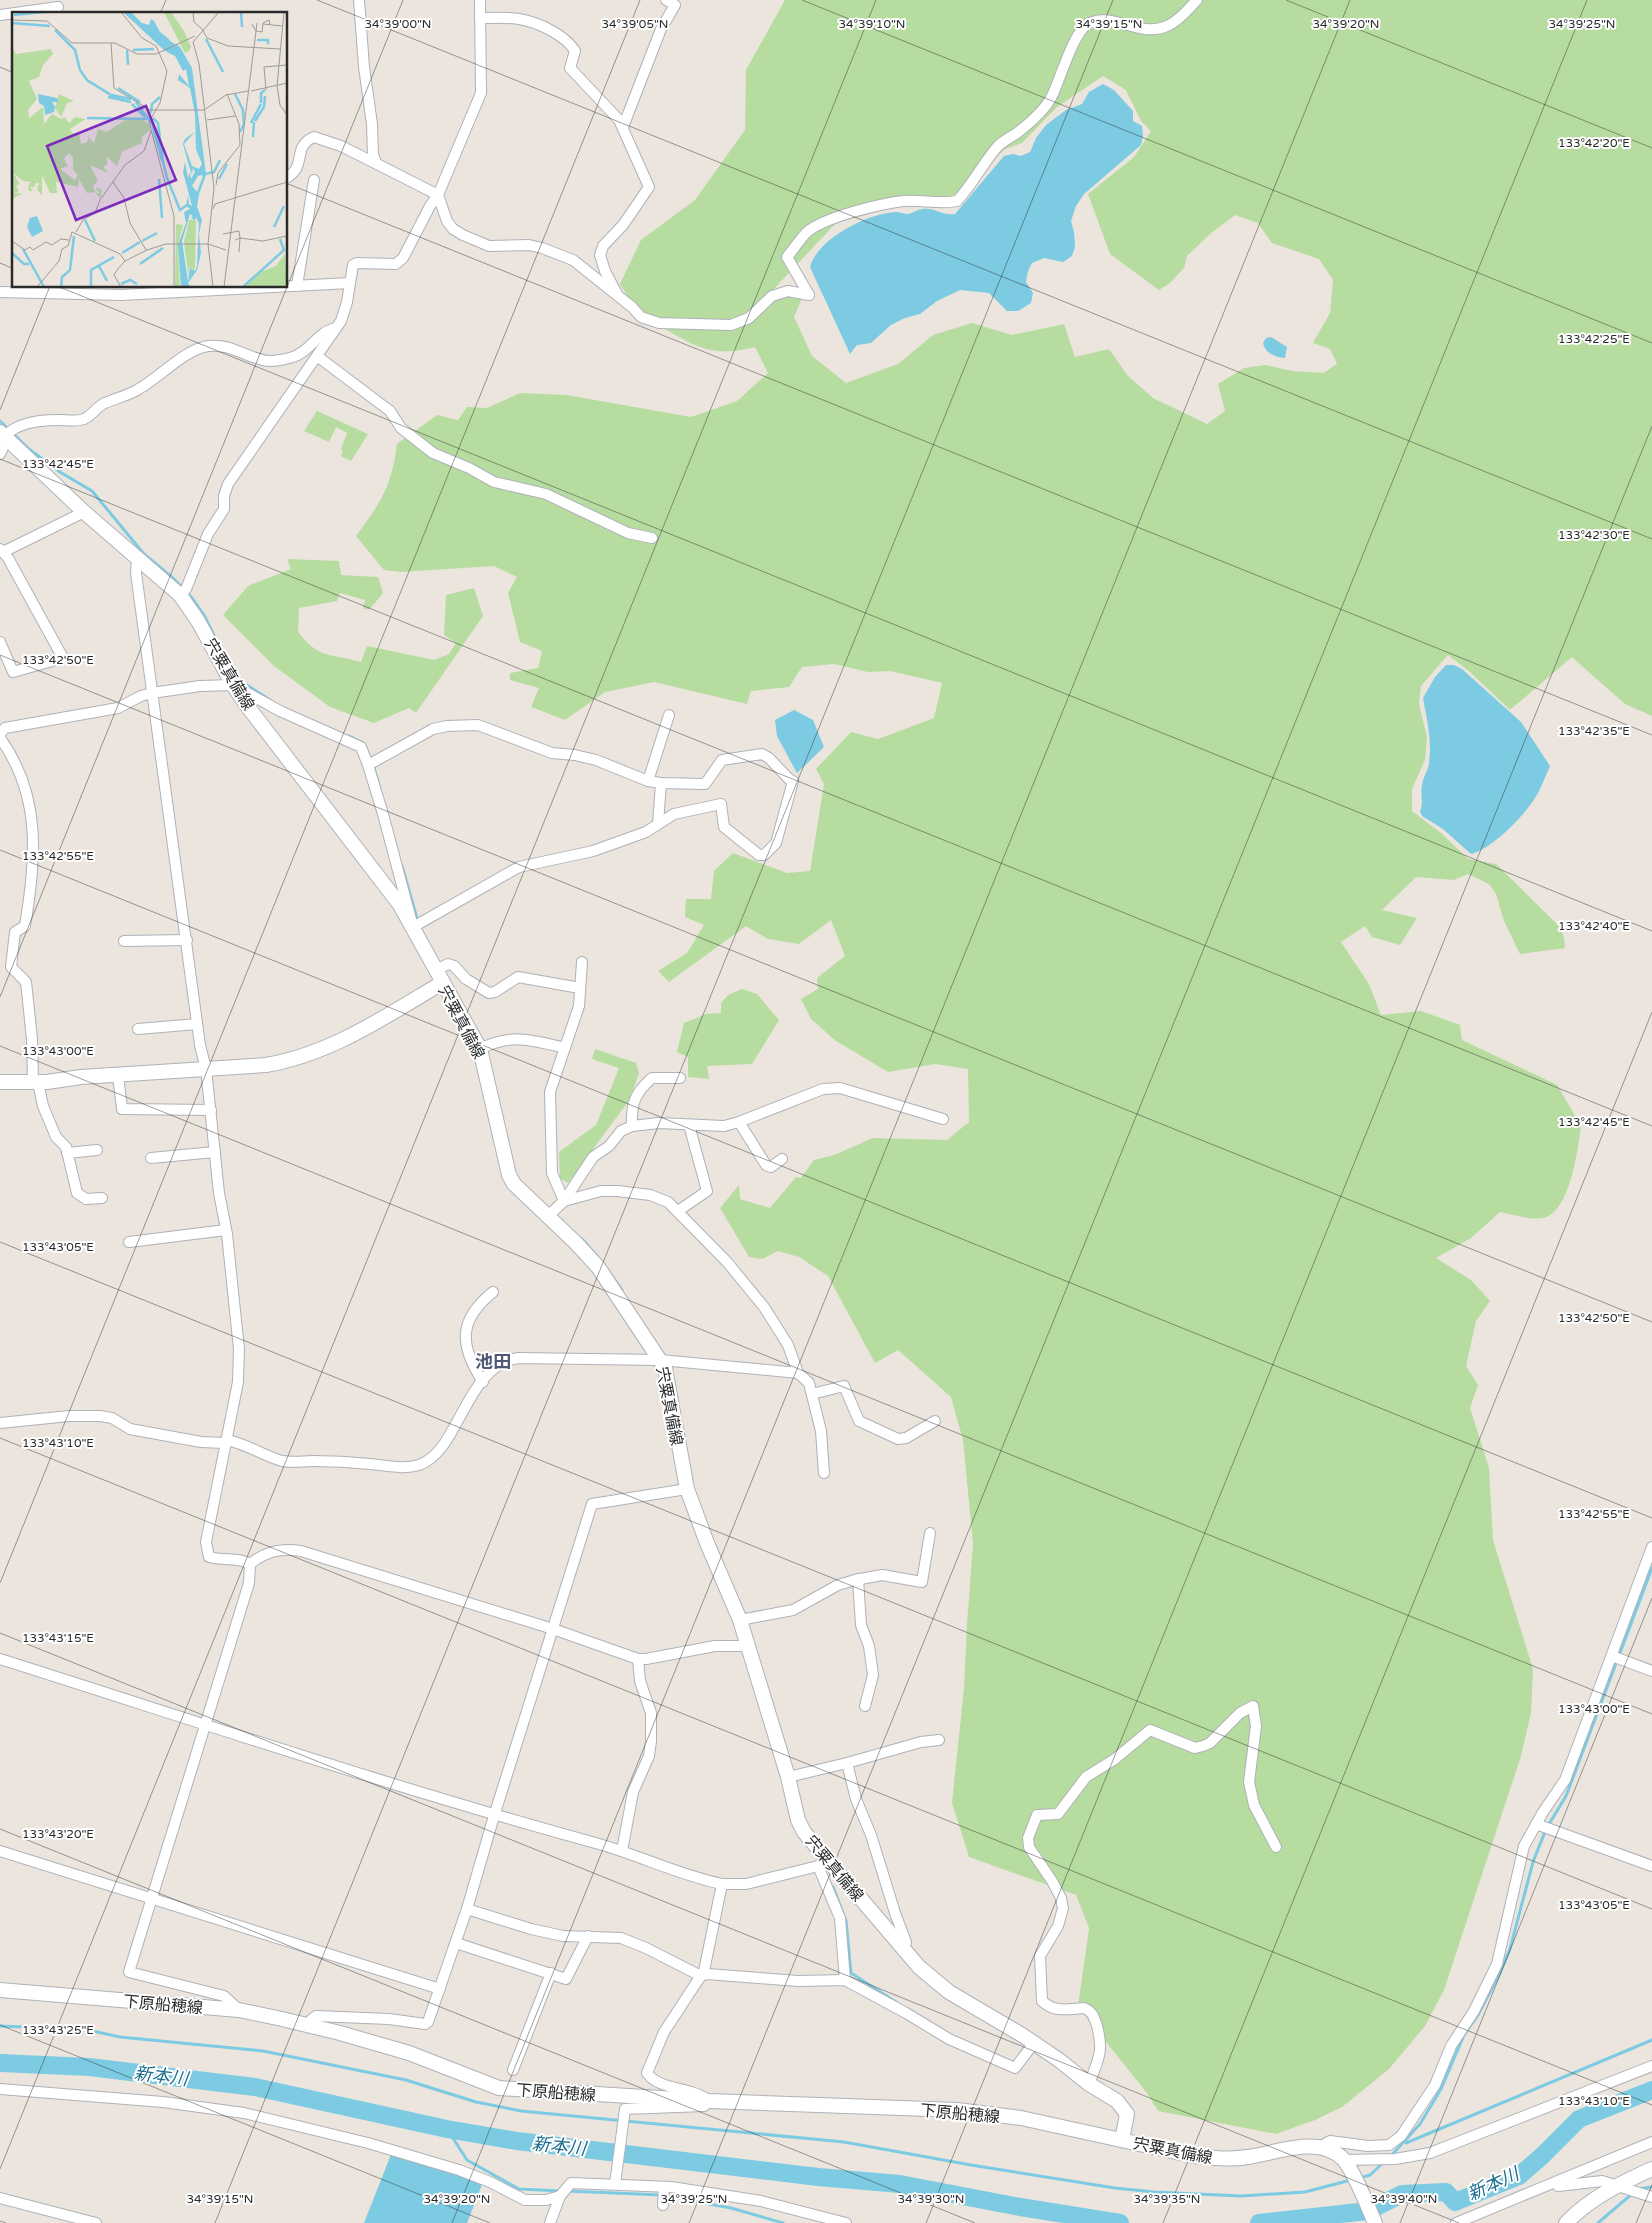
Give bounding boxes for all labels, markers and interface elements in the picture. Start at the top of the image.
inset map [12,12,288,288]
text: 34°39'00"N [365,17,432,31]
text: 34°39'05"N [602,17,669,31]
text: 34°39'10"N [839,17,906,31]
text: 34°39'15"N [1076,17,1143,31]
text: 34°39'20"N [1313,17,1380,31]
text: 34°39'25"N [1549,17,1616,31]
text: 133°42'20"E [1558,136,1630,150]
text: 133°42'25"E [1558,332,1630,346]
text: 133°42'45"E [22,457,94,471]
text: 133°42'30"E [1558,528,1630,542]
street label: 宍粟真備線 [200,635,258,714]
text: 133°42'50"E [22,653,94,667]
text: 133°42'35"E [1558,724,1630,738]
text: 133°42'55"E [22,849,94,863]
text: 133°42'40"E [1558,919,1630,933]
street label: 宍粟真備線 [434,982,489,1062]
text: 133°43'00"E [22,1044,94,1058]
text: 133°42'45"E [1558,1115,1630,1129]
text: 133°43'05"E [22,1240,94,1254]
text: 133°42'50"E [1558,1311,1630,1325]
district label: 池田 [475,1351,511,1373]
street label: 宍粟真備線 [652,1365,686,1447]
text: 133°43'10"E [22,1436,94,1450]
text: 133°42'55"E [1558,1507,1630,1521]
text: 133°43'15"E [22,1631,94,1645]
text: 133°43'00"E [1558,1702,1630,1716]
text: 133°43'20"E [22,1827,94,1841]
street label: 宍粟真備線 [801,1832,868,1906]
text: 133°43'05"E [1558,1898,1630,1912]
street label: 下原船穂線 [122,1992,204,2018]
text: 133°43'25"E [22,2023,94,2037]
water label: 新本川 [133,2062,191,2090]
street label: 下原船穂線 [515,2080,597,2106]
text: 133°43'10"E [1558,2094,1630,2108]
street label: 下原船穂線 [919,2101,1001,2127]
water label: 新本川 [531,2132,589,2160]
street label: 宍粟真備線 [1132,2134,1214,2168]
water label: 新本川 [1464,2162,1524,2205]
text: 34°39'15"N [187,2192,254,2206]
text: 34°39'20"N [424,2192,491,2206]
text: 34°39'25"N [661,2192,728,2206]
text: 34°39'30"N [898,2192,965,2206]
text: 34°39'35"N [1134,2192,1201,2206]
text: 34°39'40"N [1371,2192,1438,2206]

